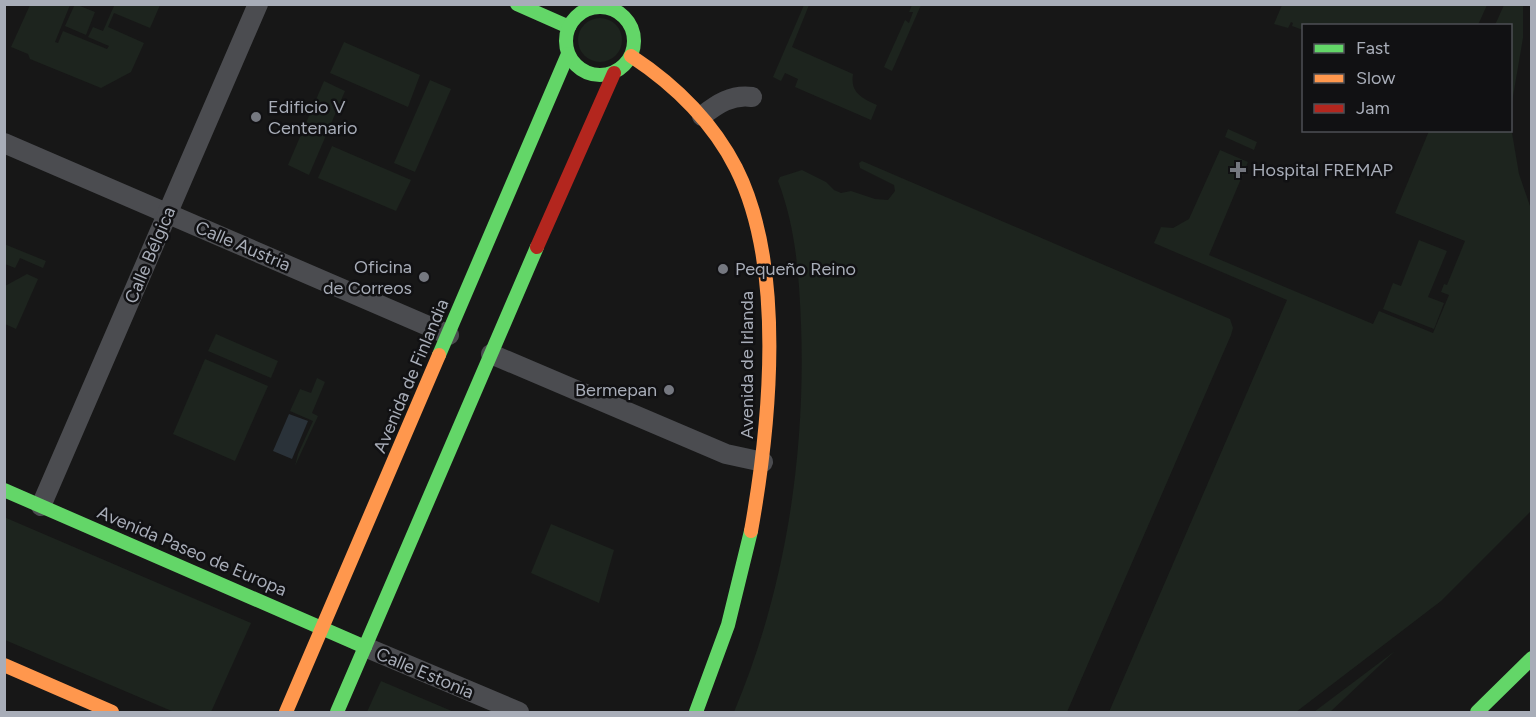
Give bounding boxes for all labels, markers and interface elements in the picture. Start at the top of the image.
legend [1302,24,1512,132]
text: Fast [1356,37,1390,59]
text: Slow [1356,67,1395,89]
place label: Edificio V Centenario [268,96,357,139]
text: Jam [1356,97,1390,119]
marker: Edificio V Centenario [249,110,263,124]
place label: Hospital FREMAP [1252,159,1393,181]
marker: Hospital FREMAP [1229,161,1247,179]
street label: Calle Bélgica [120,203,180,307]
street label: Calle Austria [192,216,294,276]
place label: Oficina de Correos [323,256,412,299]
place label: Pequeño Reino [735,258,856,280]
marker: Pequeño Reino [716,262,730,276]
marker: Oficina de Correos [417,270,431,284]
street label: Avenida de Irlanda [736,291,758,439]
street label: Avenida de Finlandia [369,296,453,456]
place label: Bermepan [575,379,657,401]
marker: Bermepan [662,383,676,397]
street label: Avenida Paseo de Europa [94,501,290,601]
street label: Calle Estonia [373,643,477,703]

